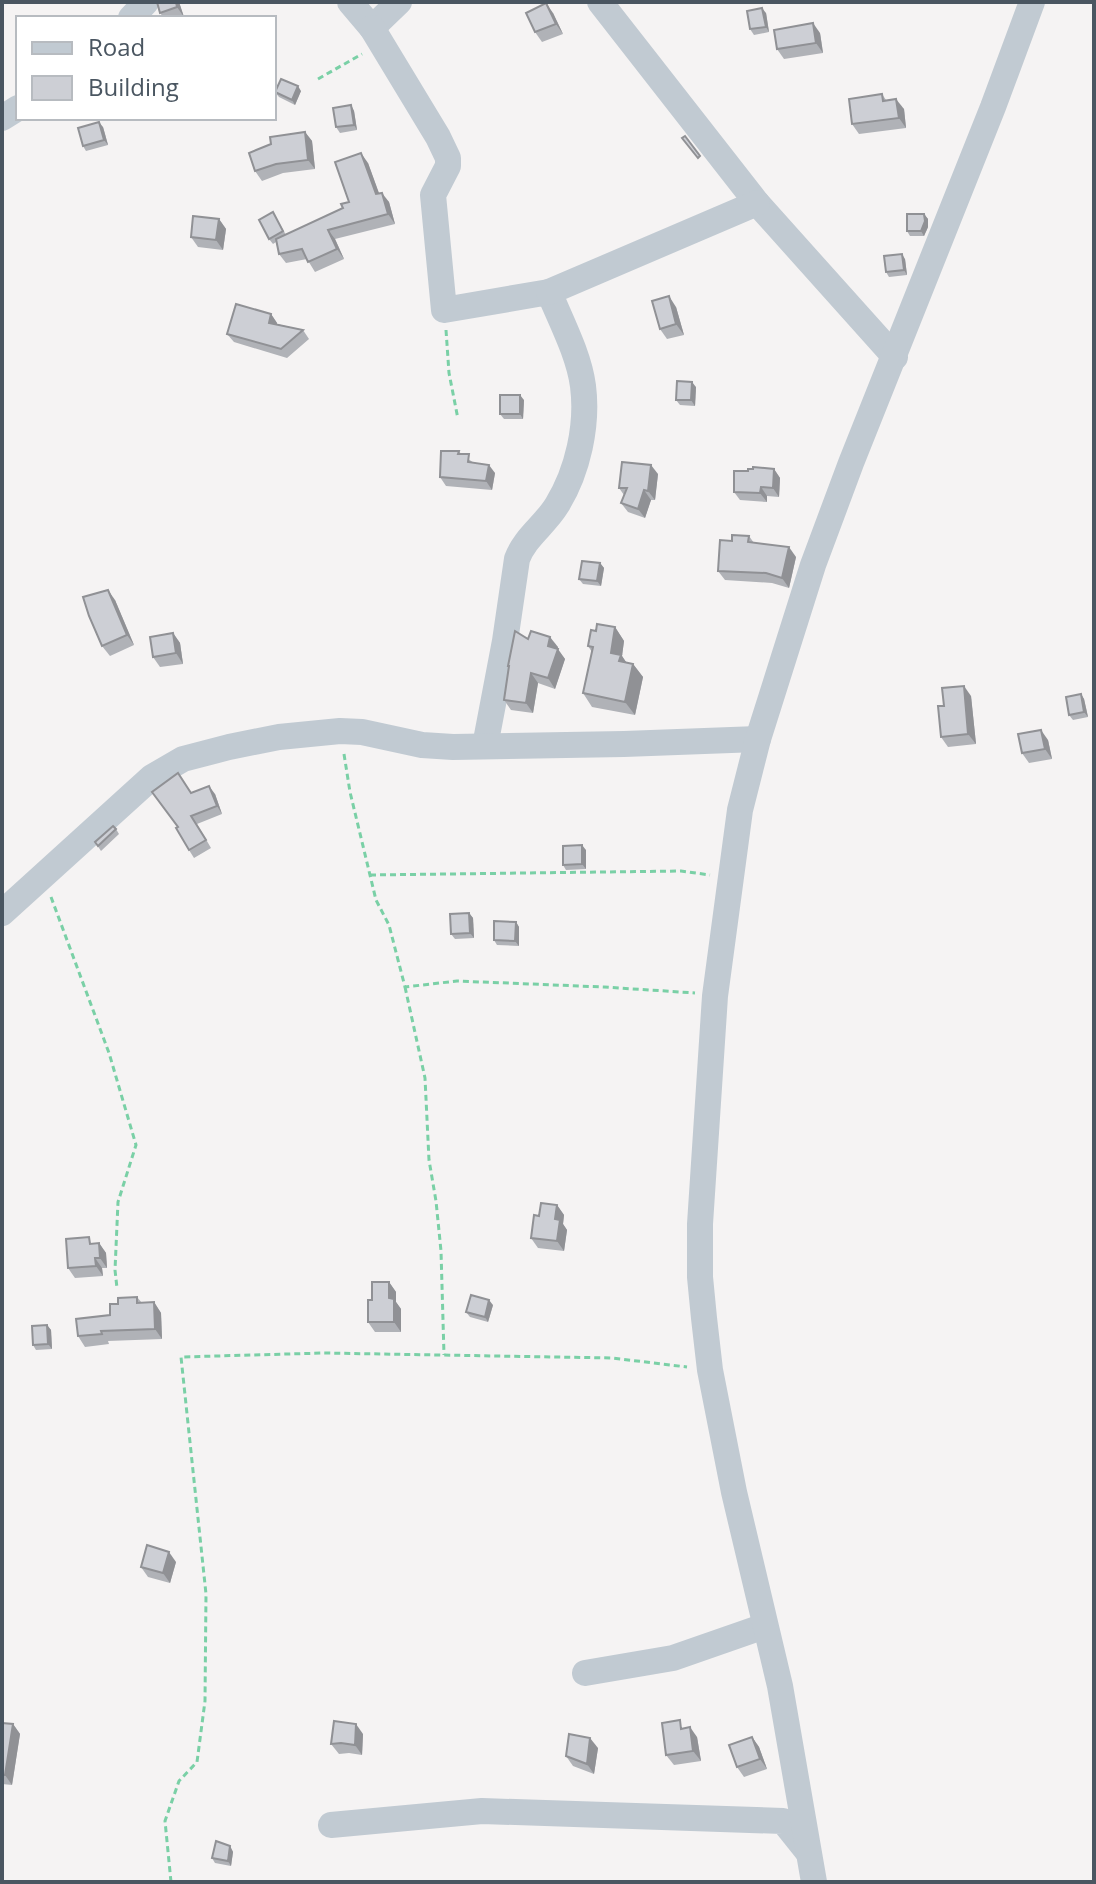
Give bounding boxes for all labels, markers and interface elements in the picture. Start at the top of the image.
legend [16,16,276,120]
text: Road [88,30,145,63]
text: Building [88,70,179,103]

